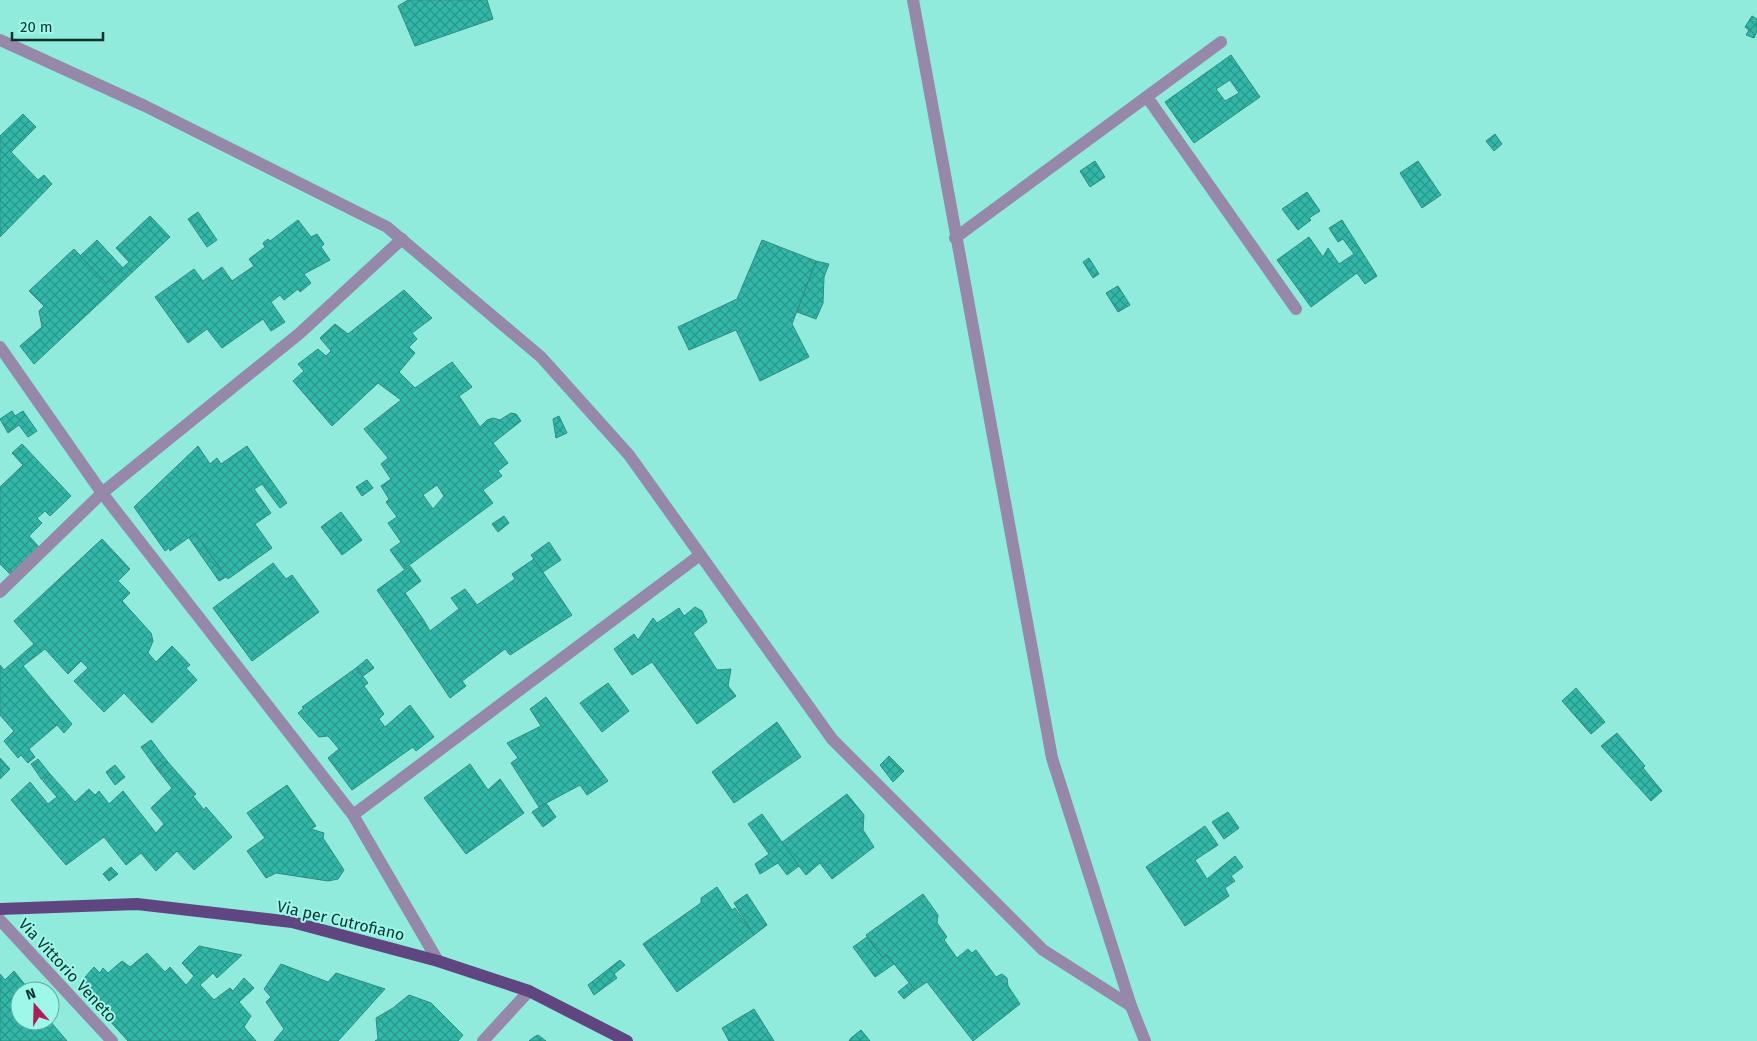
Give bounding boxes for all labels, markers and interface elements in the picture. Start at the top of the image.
scale bar [12,10,104,42]
text: 20 m [20,18,53,36]
street label: Via per Cutrofiano [275,897,407,944]
street label: Via Vittorio Veneto [15,915,121,1026]
north arrow [10,981,60,1031]
text: N [23,985,38,1004]

